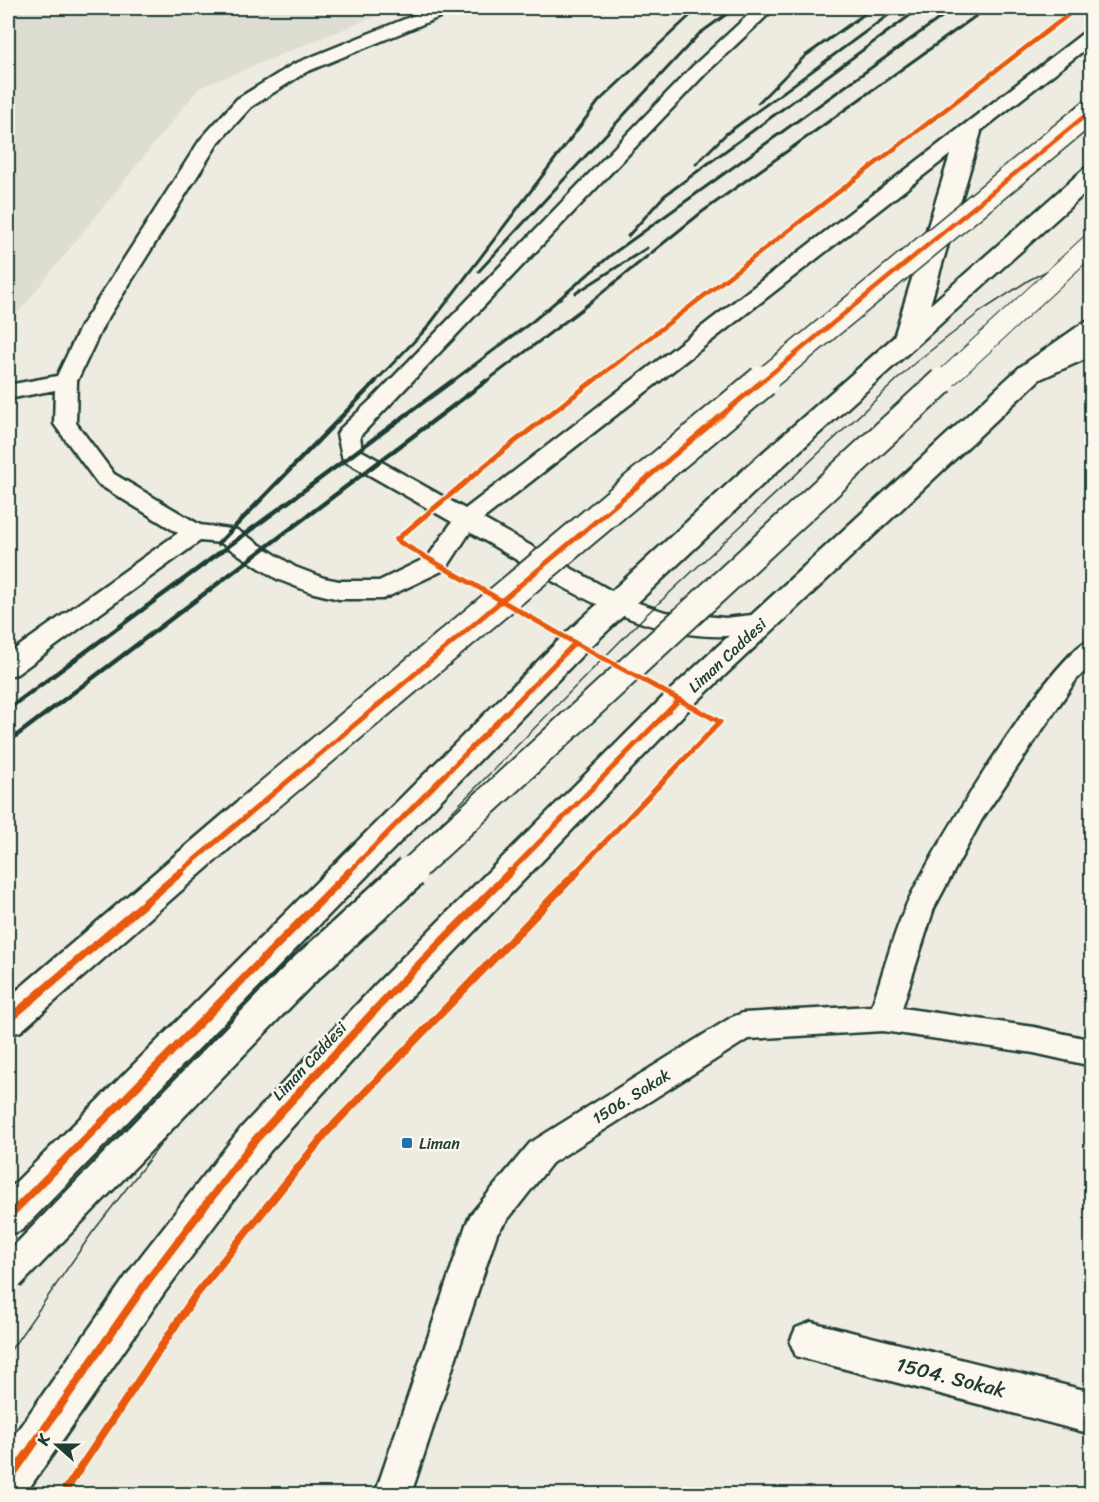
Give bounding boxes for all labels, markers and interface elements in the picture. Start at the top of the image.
street label: Liman Caddesi [681,610,774,700]
street label: Liman Caddesi [265,1015,354,1108]
street label: 1506. Sokak [586,1061,677,1132]
place label: Liman [419,1129,460,1158]
marker: Liman [400,1136,414,1150]
street label: 1504. Sokak [893,1347,1009,1408]
north arrow [27,1415,87,1475]
text: K [28,1429,59,1450]

